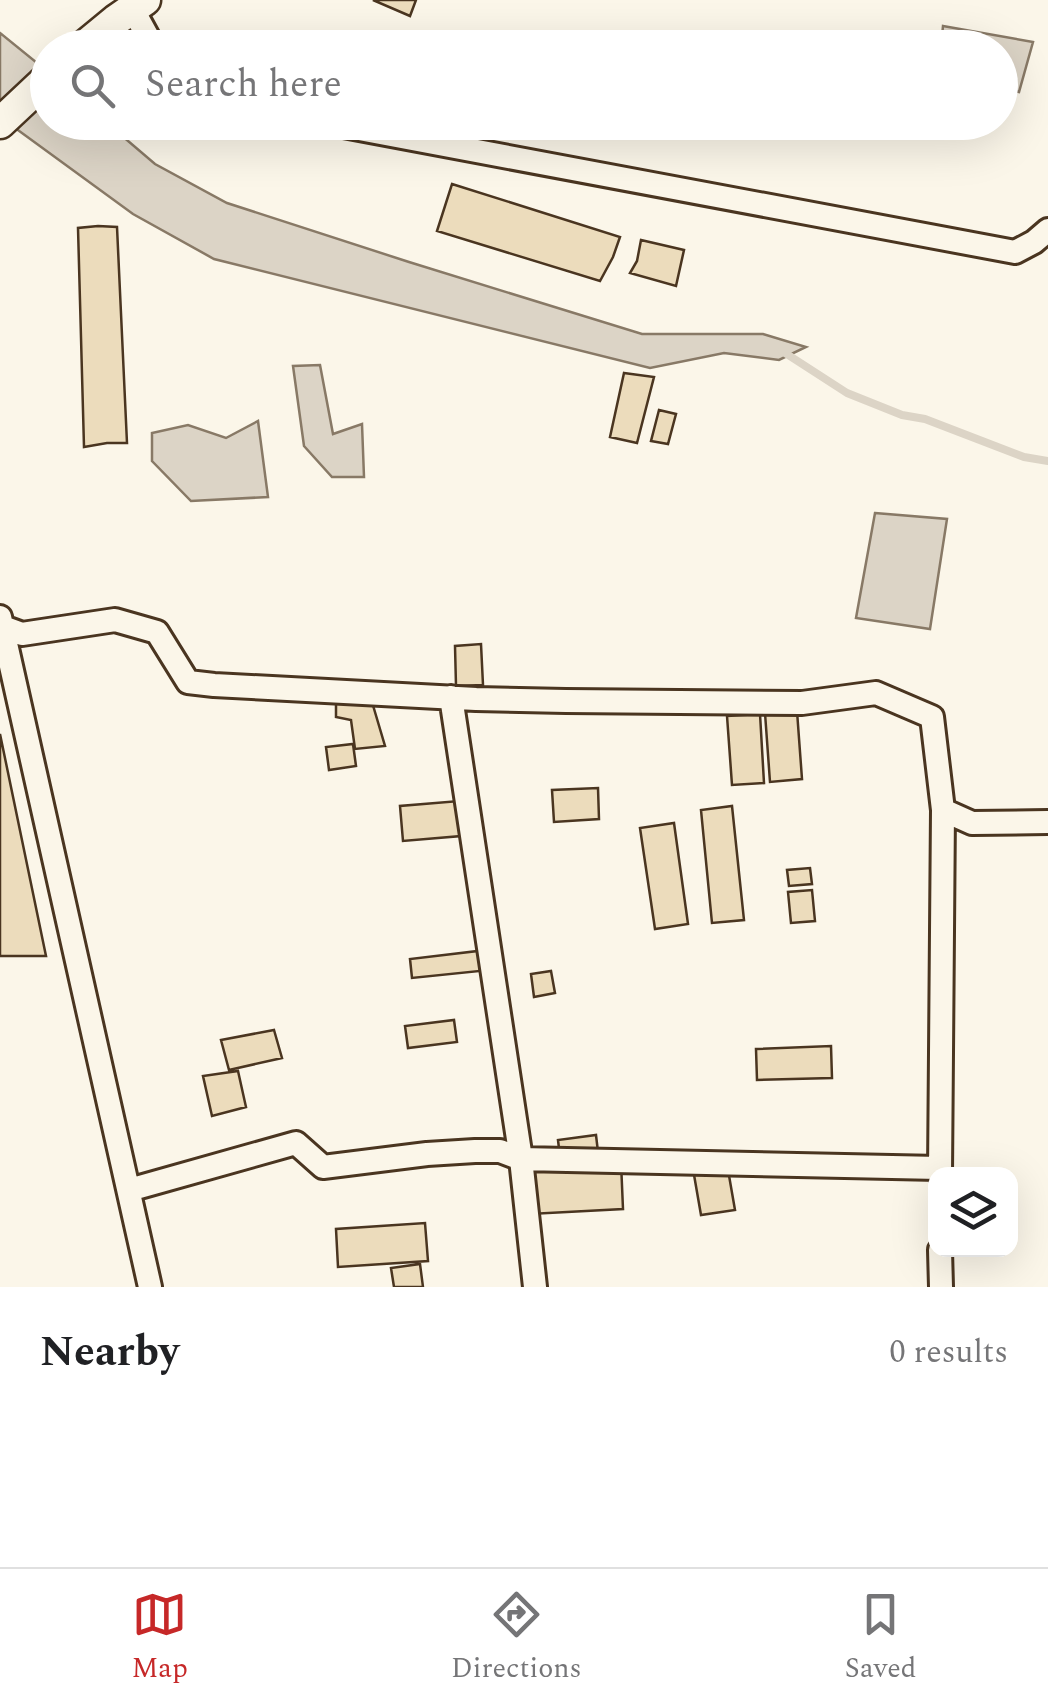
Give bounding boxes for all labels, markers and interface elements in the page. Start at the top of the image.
search box [30,30,1018,140]
text: Search here [145,56,342,114]
icon: search [65,58,120,113]
map controls [928,1167,1018,1257]
button: layers [928,1167,1018,1257]
text: Nearby [40,1321,179,1384]
text: 0 results [889,1328,1008,1377]
tab: Map [132,1587,188,1690]
tab: Directions [451,1587,582,1690]
tab: Saved [845,1587,916,1690]

